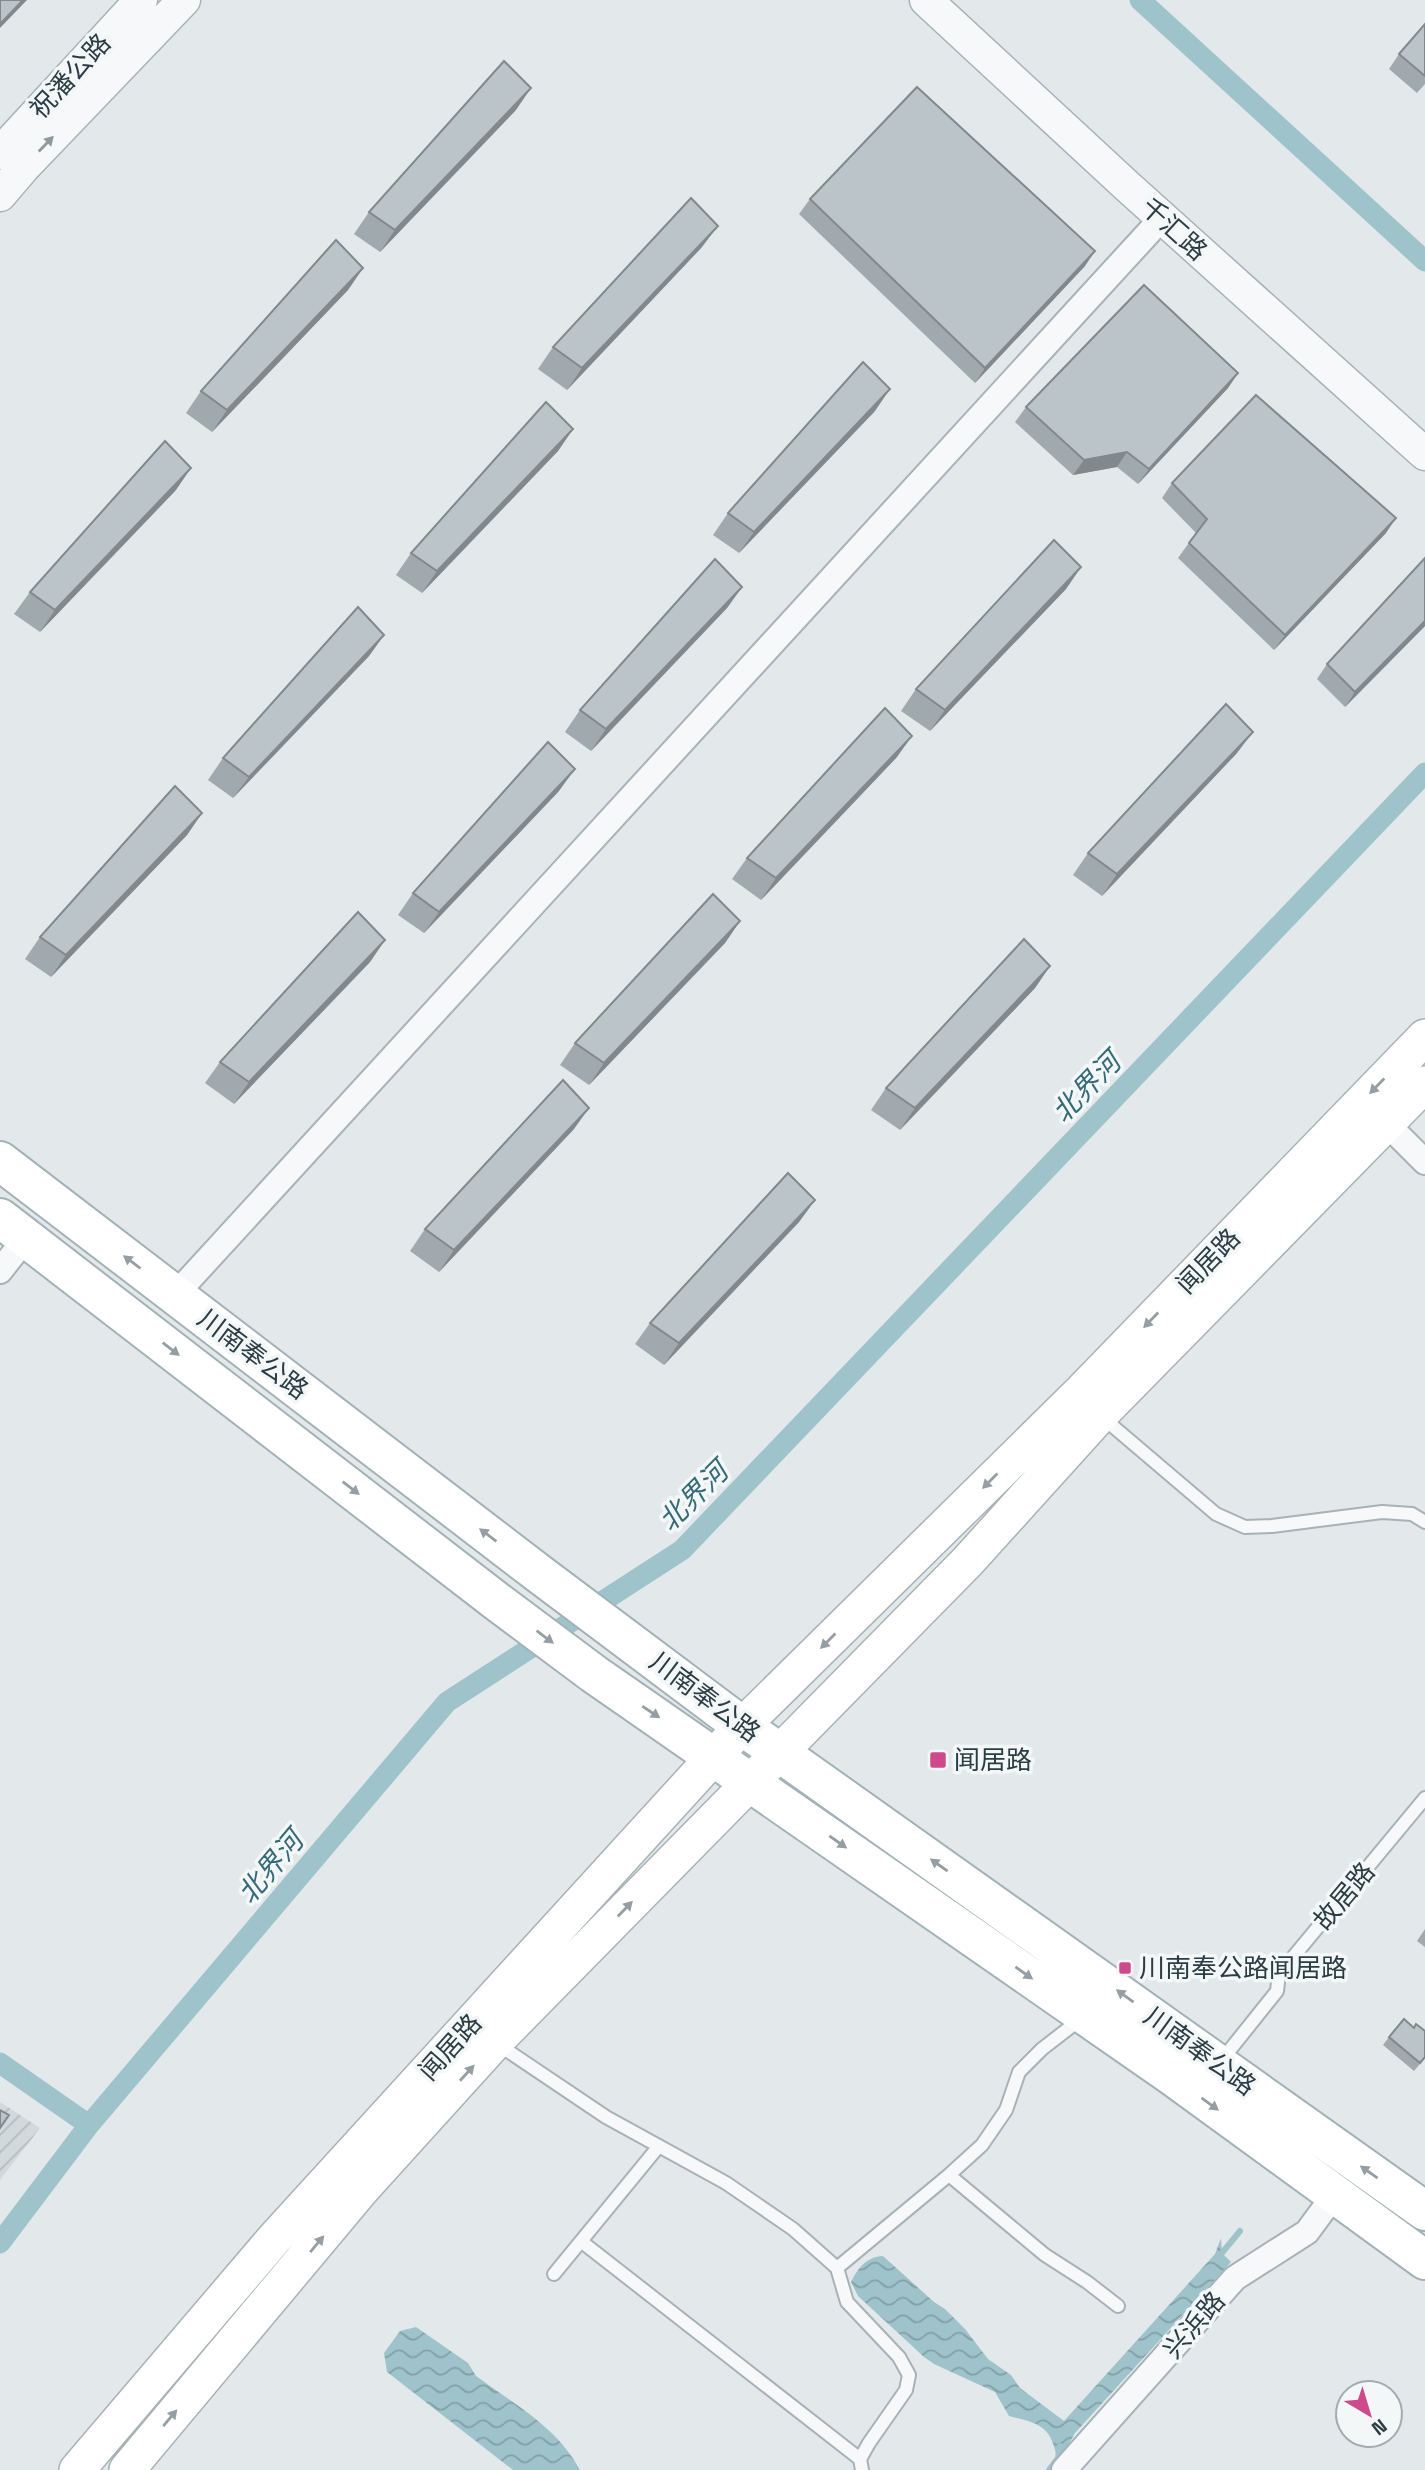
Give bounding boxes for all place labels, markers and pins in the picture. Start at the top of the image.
place label: 闻居路 [954,1743,1032,1777]
marker: 闻居路 [928,1750,948,1770]
place label: 川南奉公路闻居路 [1139,1951,1347,1985]
marker: 川南奉公路闻居路 [1117,1960,1133,1976]

